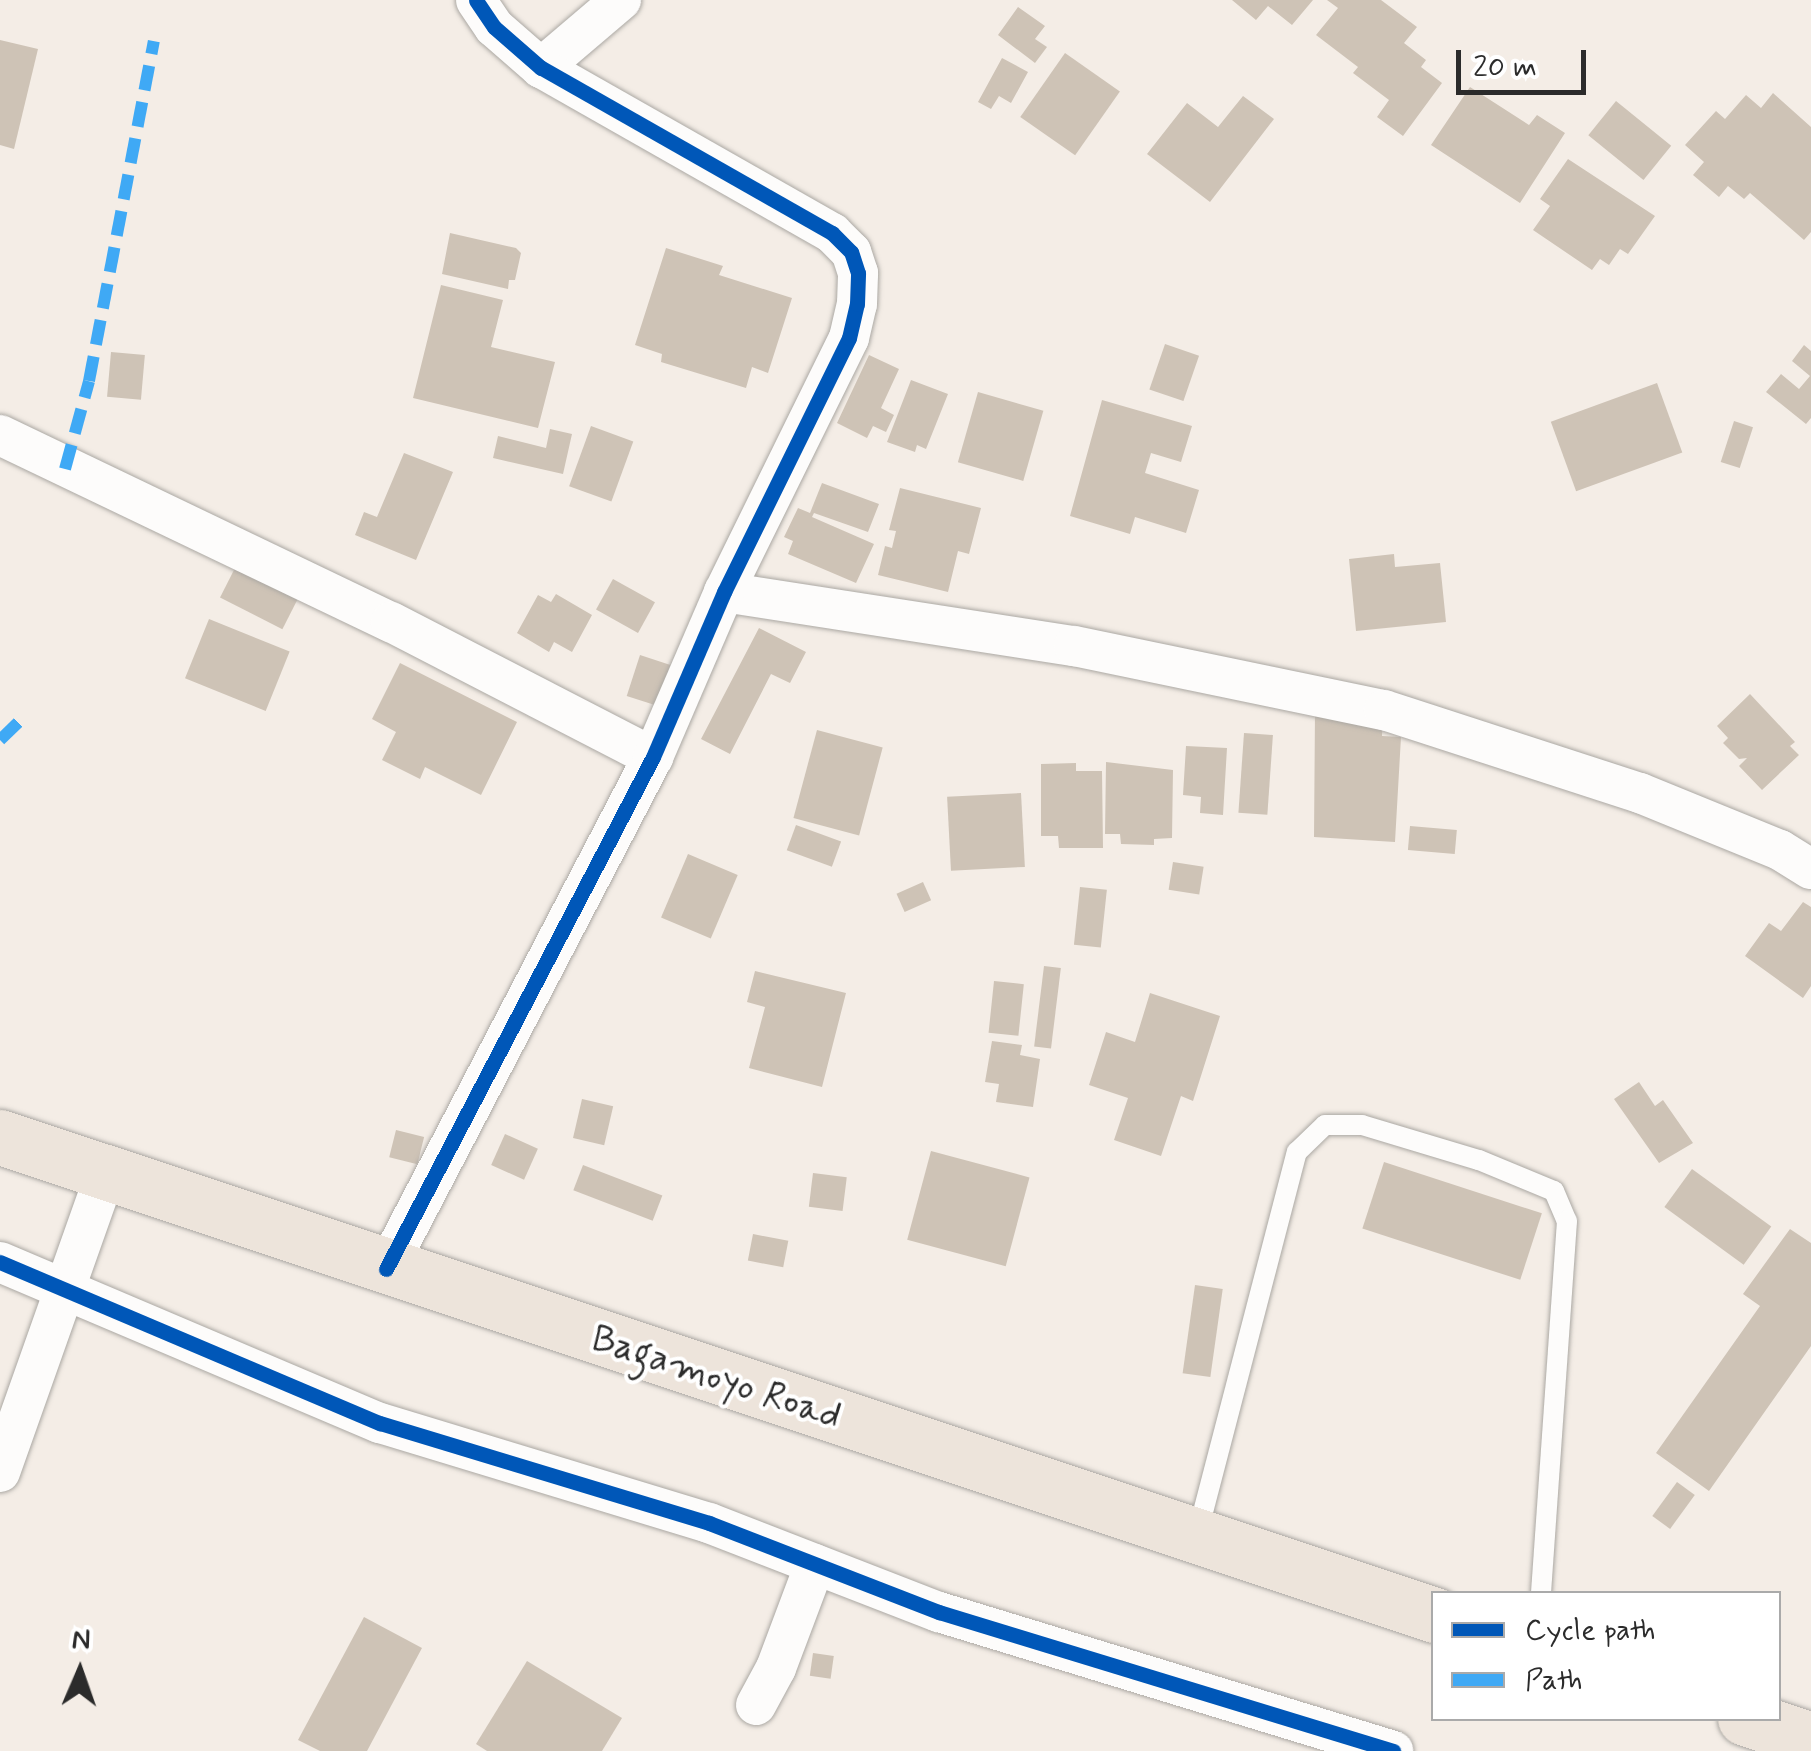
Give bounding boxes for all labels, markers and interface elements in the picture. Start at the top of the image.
scale bar [1461,30,1591,92]
text: 20 m [1473,48,1537,87]
street label: Bagamoyo Road [587,1317,845,1439]
legend [1431,1591,1781,1721]
text: Cycle path [1525,1611,1656,1650]
north arrow [30,1621,130,1721]
text: N [71,1622,91,1659]
text: Path [1525,1661,1583,1700]

